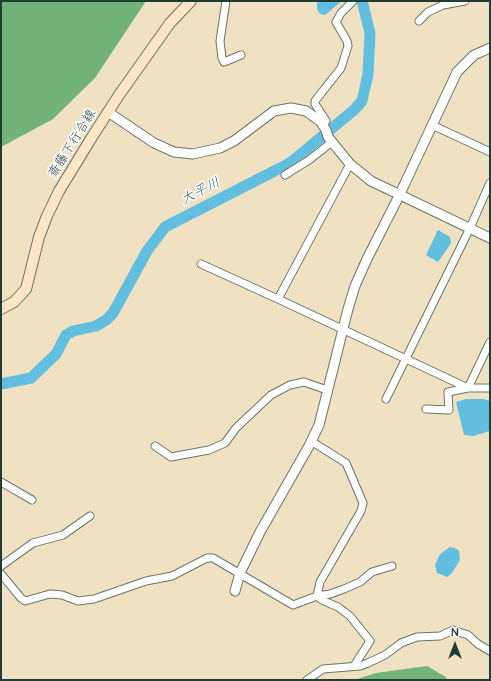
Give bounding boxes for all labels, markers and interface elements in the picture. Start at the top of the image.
street label: 斎藤下行合線 [46,107,100,181]
water label: 大平川 [178,175,224,209]
north arrow [435,625,475,665]
text: N [452,625,458,640]

